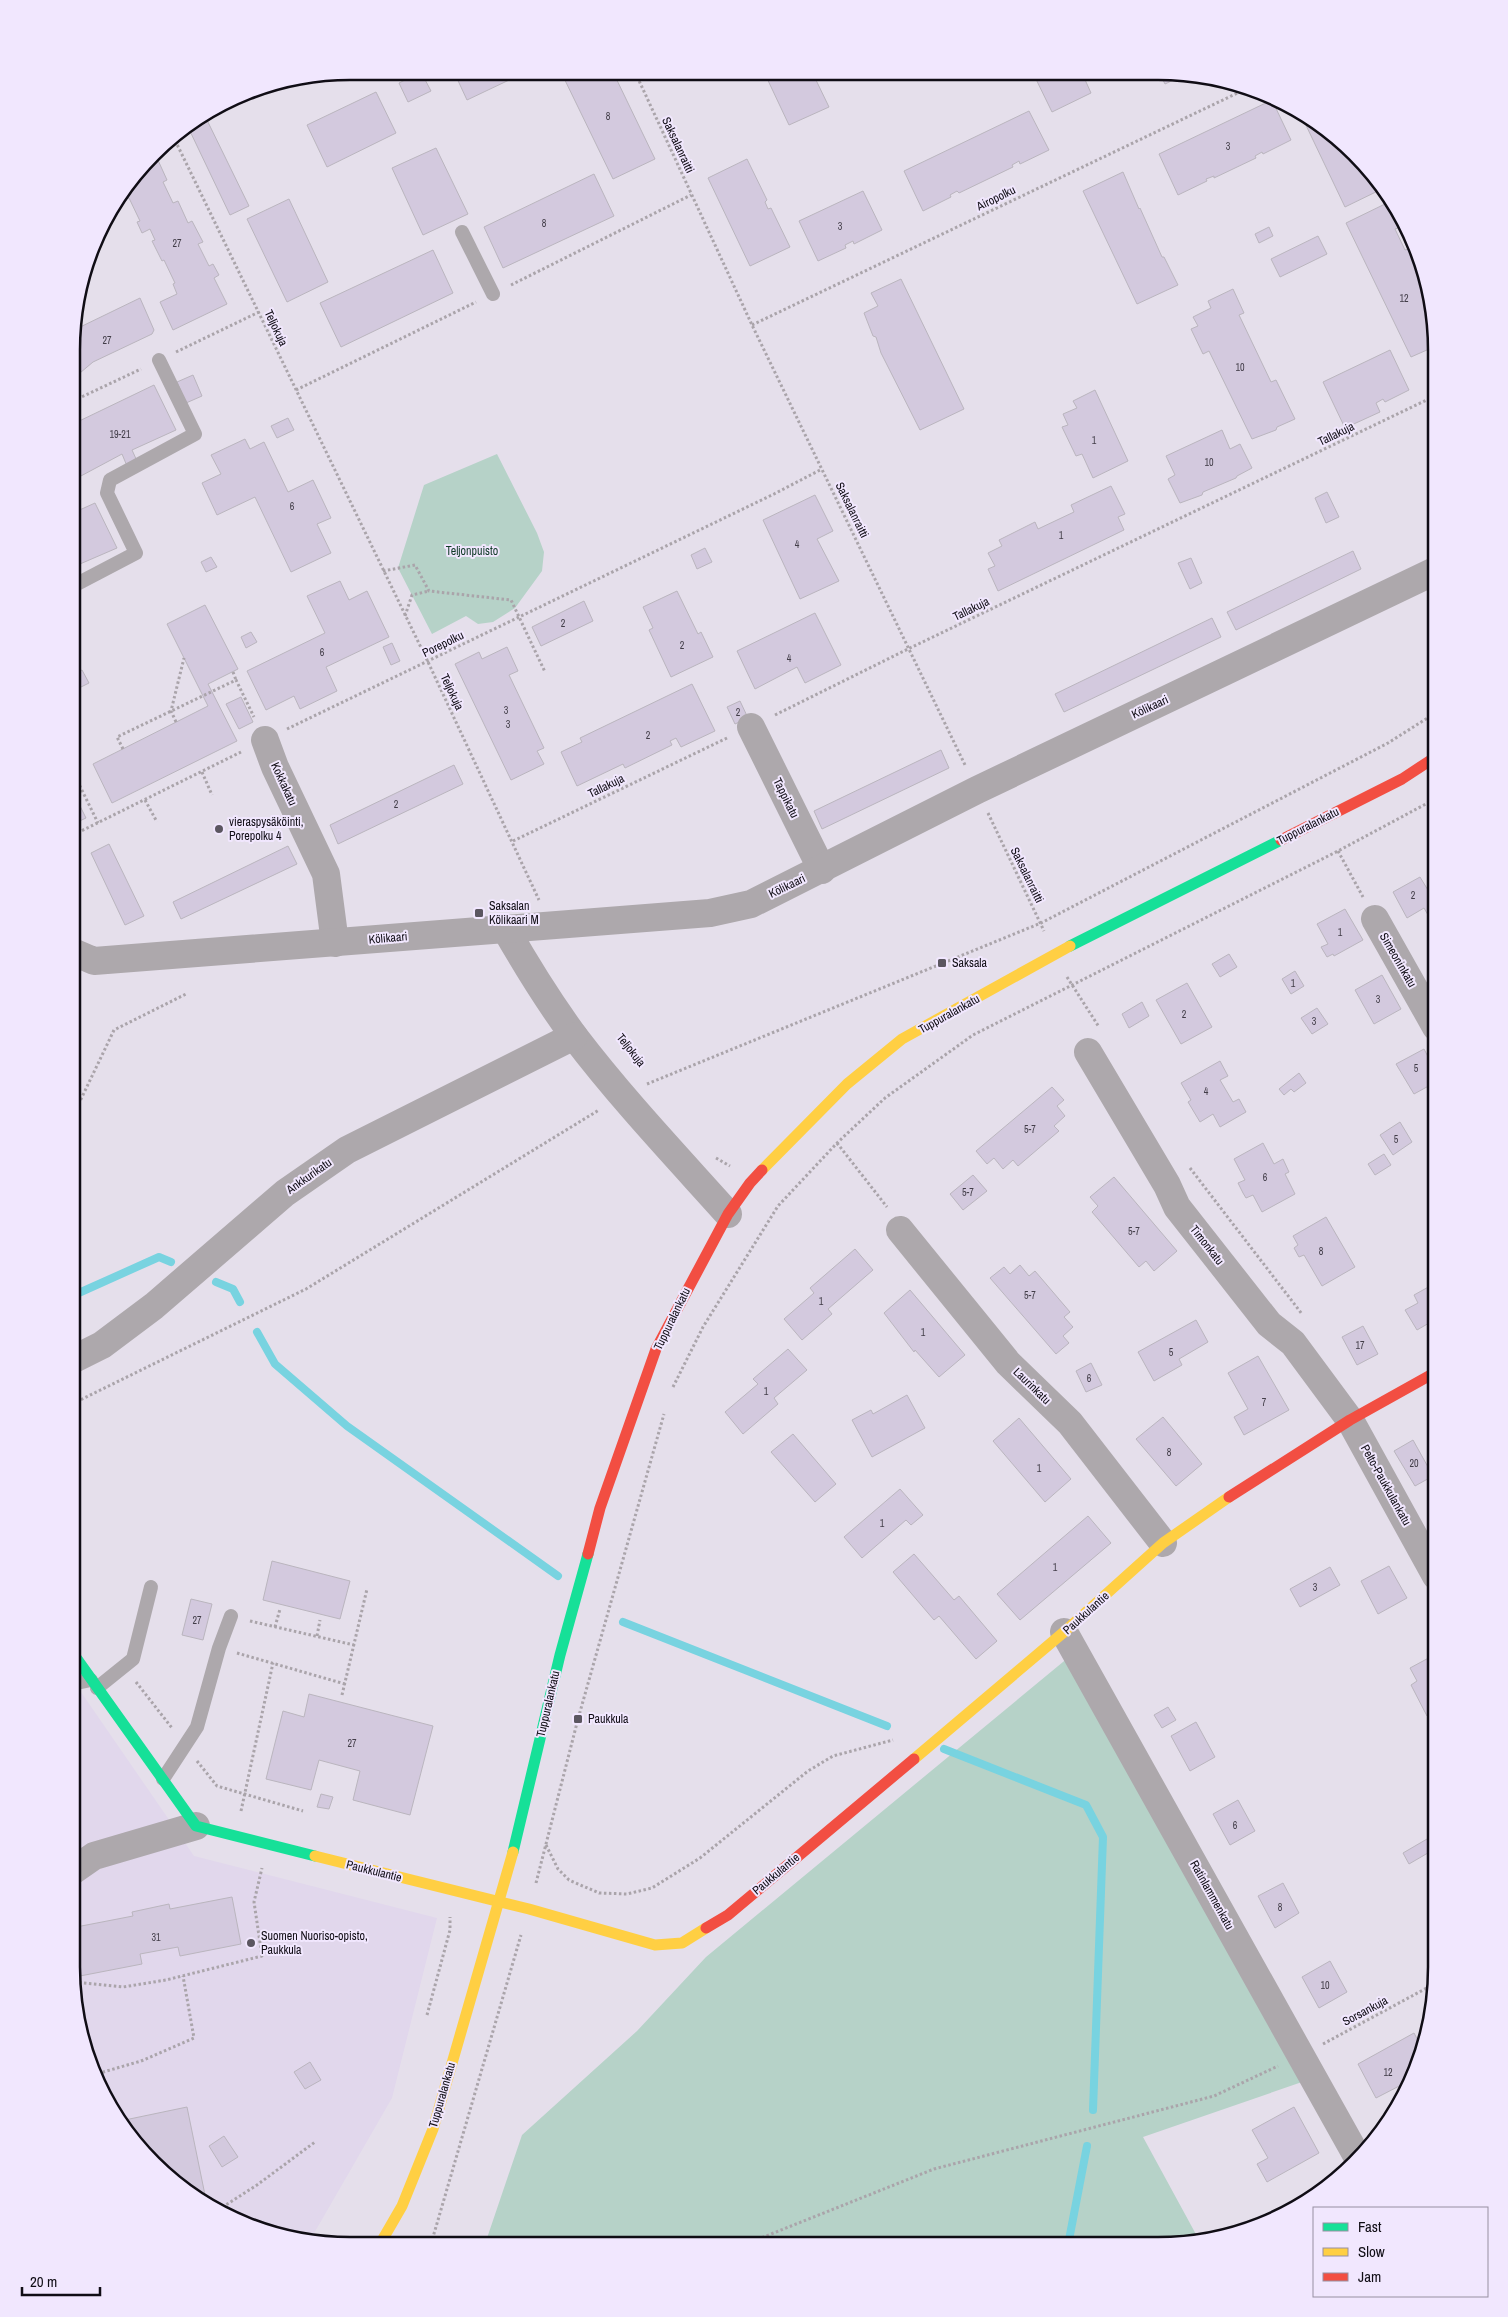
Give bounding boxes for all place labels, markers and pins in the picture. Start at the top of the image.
place label: vieraspysäköinti, Porepolku 4 [229,814,303,844]
marker: vieraspysäköinti, Porepolku 4 [213,823,225,835]
place label: Saksalan Kölikaari M [489,898,539,928]
marker: Saksalan Kölikaari M [473,907,485,919]
place label: Saksala [952,955,988,971]
marker: Saksala [936,957,948,969]
place label: Paukkula [588,1711,629,1727]
marker: Paukkula [572,1713,584,1725]
place label: Suomen Nuoriso-opisto, Paukkula [261,1928,368,1958]
marker: Suomen Nuoriso-opisto, Paukkula [245,1937,257,1949]

